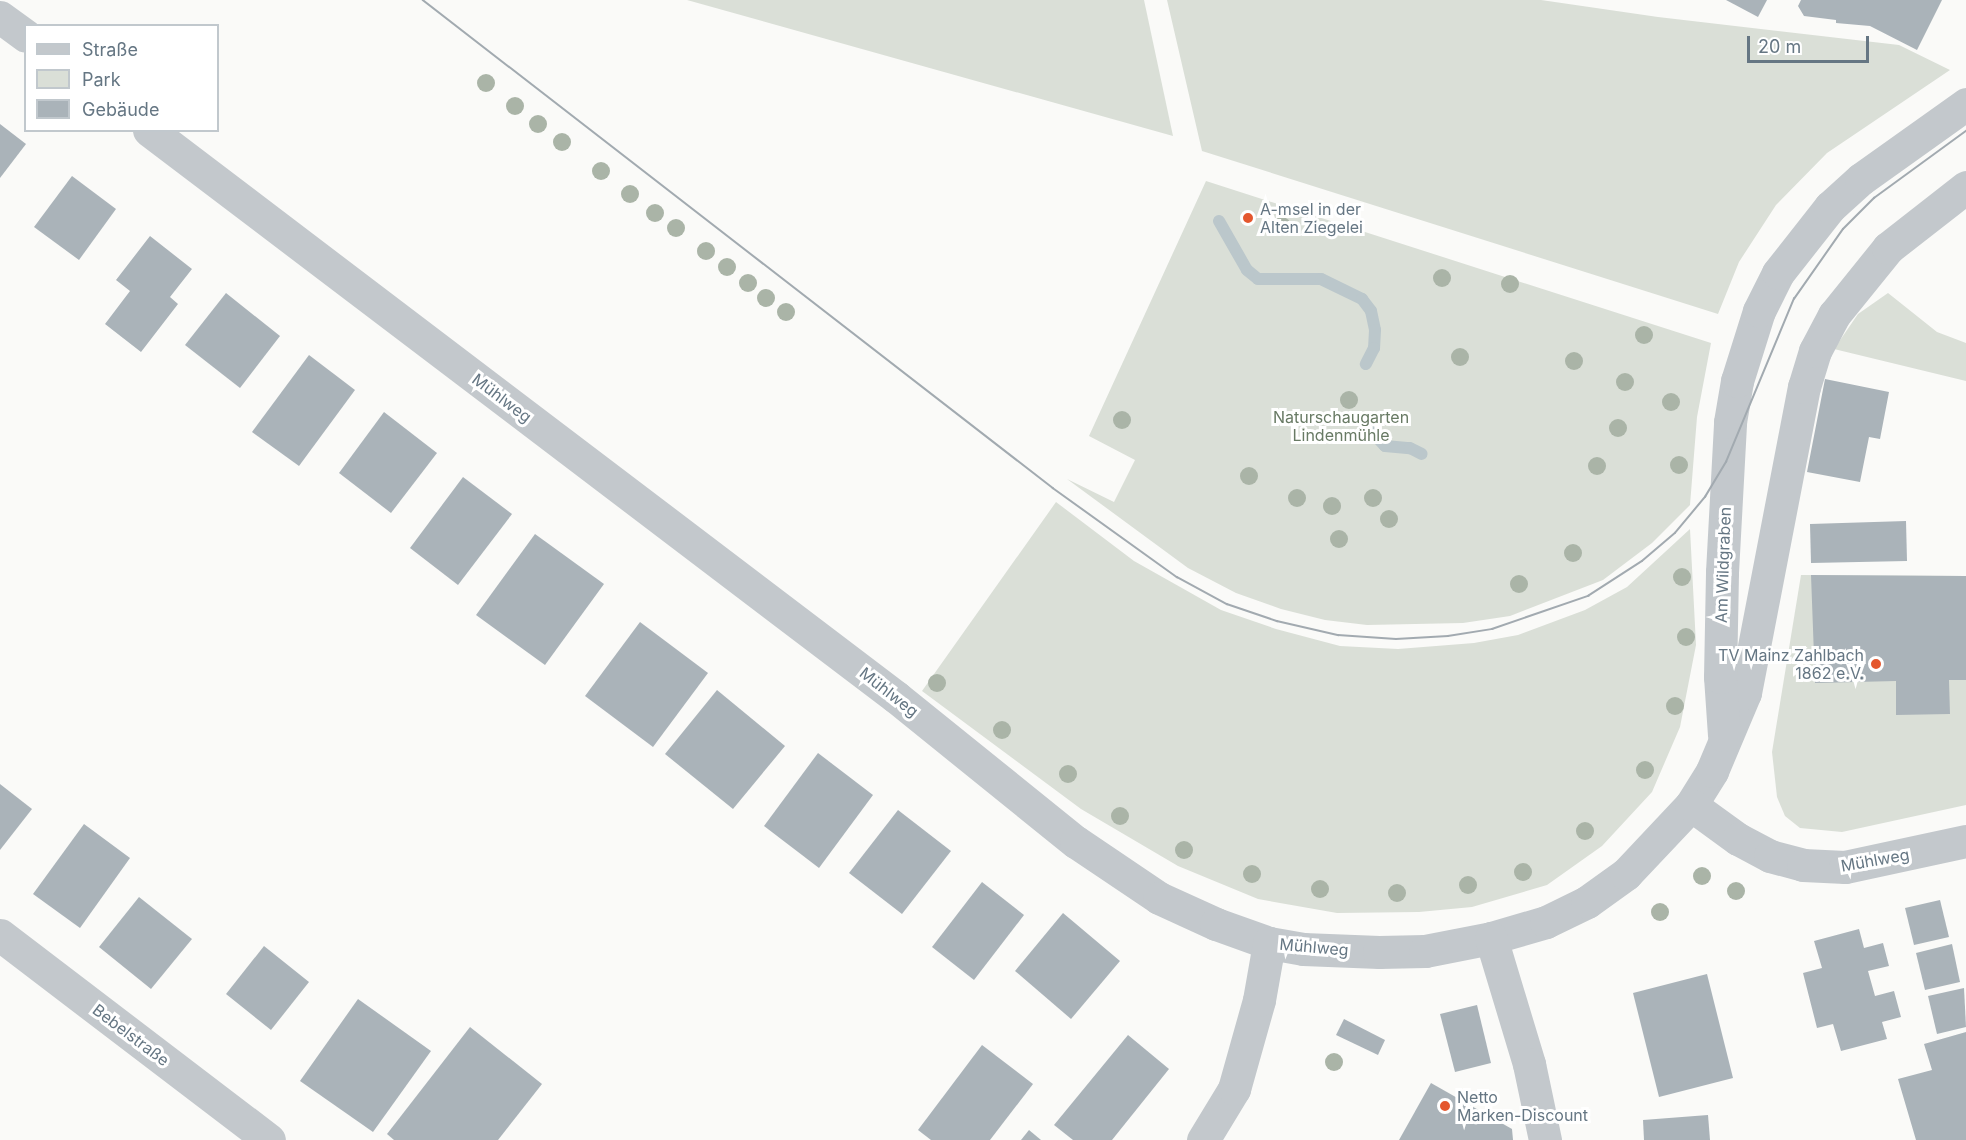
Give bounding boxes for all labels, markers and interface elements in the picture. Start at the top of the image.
legend [24,24,219,132]
scale bar [1750,24,1872,62]
text: 20 m [1758,36,1801,57]
text: Straße [82,39,138,60]
text: Park [82,69,121,90]
text: Gebäude [82,99,159,120]
place label: A-msel in der Alten Ziegelei [1260,199,1363,237]
marker: A-msel in der Alten Ziegelei [1241,211,1255,225]
street label: Mühlweg [469,370,535,426]
park label: Naturschaugarten Lindenmühle [1273,407,1409,445]
street label: Am Wildgraben [1711,507,1735,623]
place label: TV Mainz Zahlbach 1862 e.V. [1718,645,1864,683]
marker: TV Mainz Zahlbach 1862 e.V. [1869,657,1883,671]
street label: Mühlweg [856,663,922,721]
street label: Mühlweg [1839,845,1911,875]
street label: Mühlweg [1279,934,1349,960]
street label: Bebelstraße [89,1000,173,1070]
place label: Netto Marken-Discount [1457,1087,1588,1125]
marker: Netto Marken-Discount [1438,1099,1452,1113]

